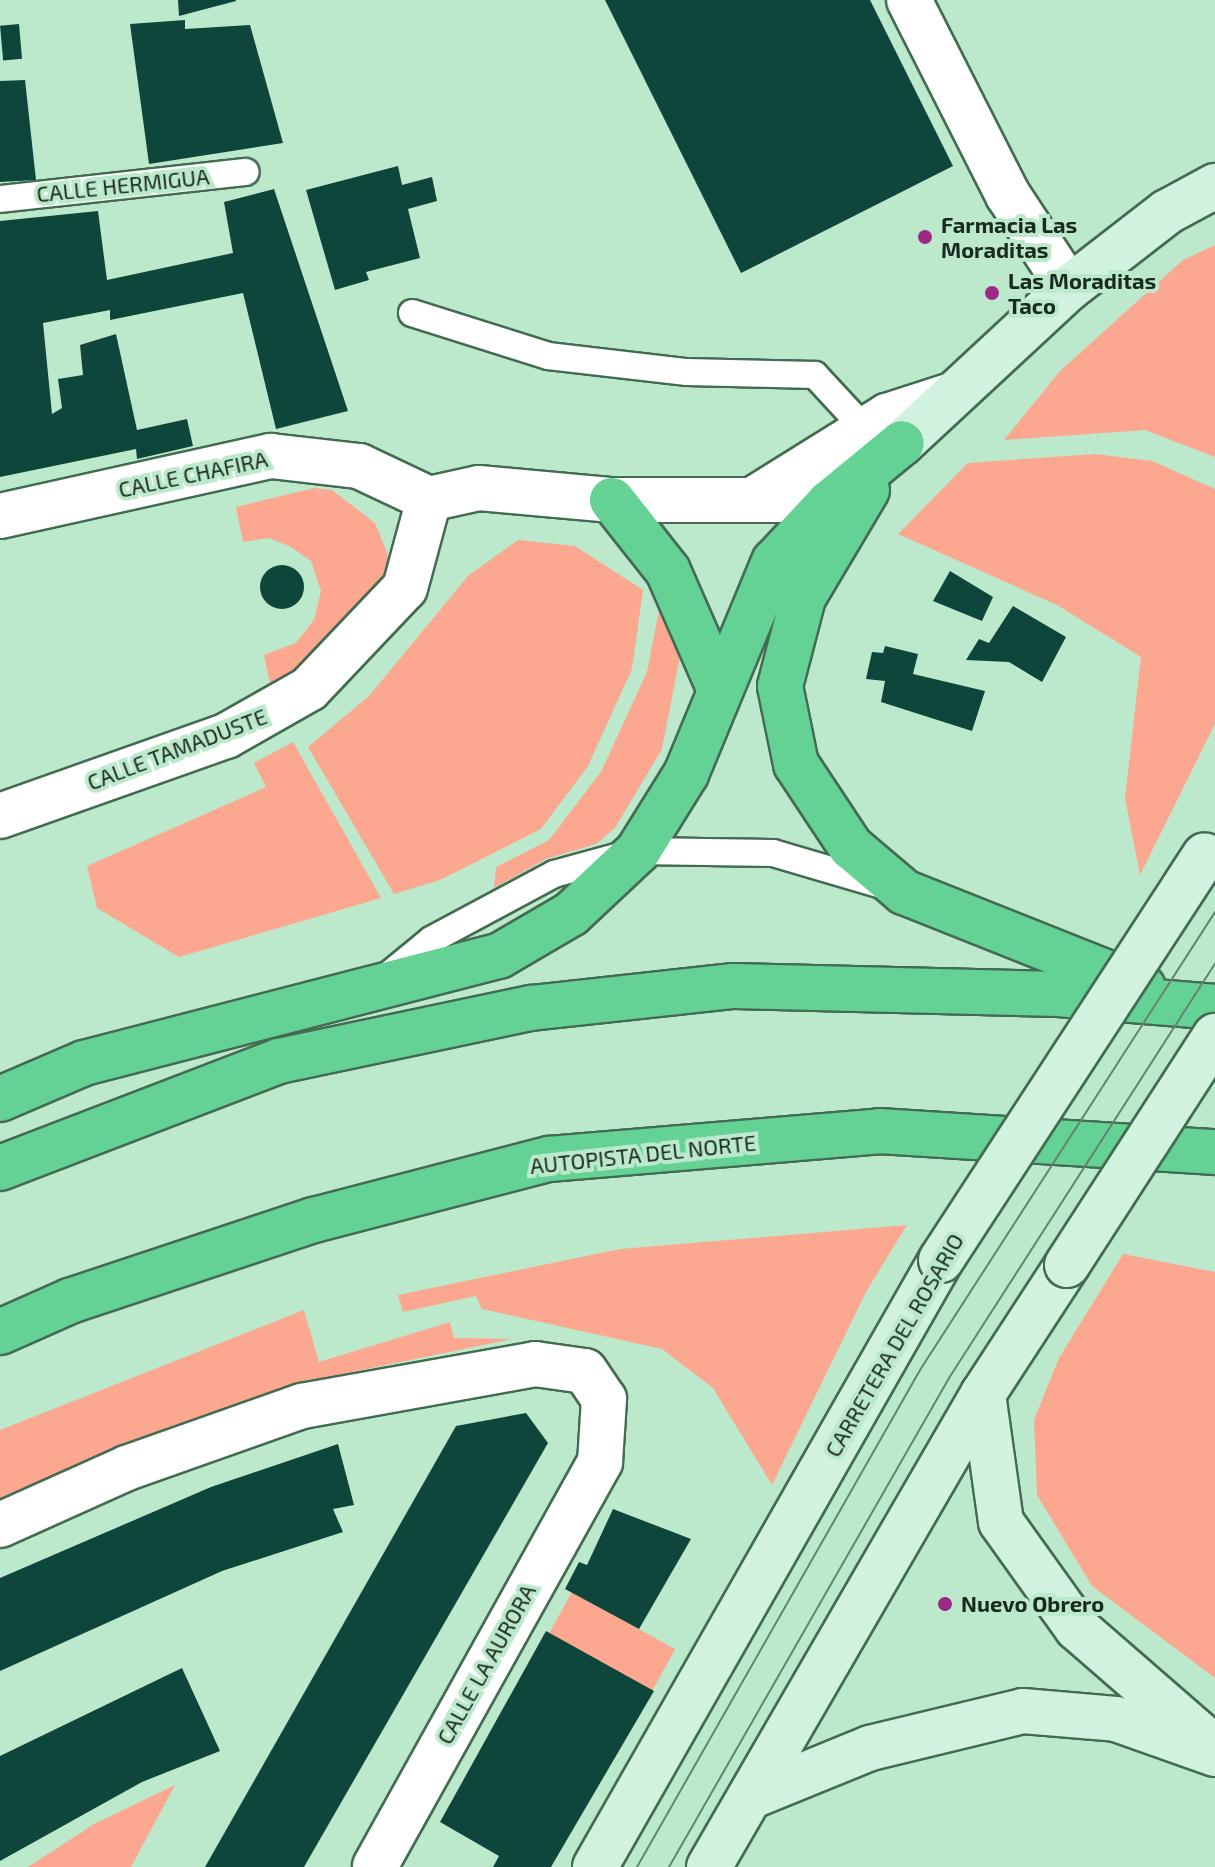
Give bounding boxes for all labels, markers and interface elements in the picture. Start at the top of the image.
street label: CALLE HERMIGUA [35,163,211,207]
place label: Farmacia Las Moraditas [941,211,1077,262]
marker: Farmacia Las Moraditas [916,228,934,246]
place label: Las Moraditas Taco [1008,267,1156,318]
marker: Las Moraditas Taco [983,284,1001,302]
street label: CALLE CHAFIRA [116,445,270,503]
street label: CALLE TAMADUSTE [83,702,271,796]
street label: AUTOPISTA DEL NORTE [528,1129,758,1179]
street label: CARRETERA DEL ROSARIO [819,1228,969,1462]
street label: CALLE LA AURORA [431,1579,541,1749]
place label: Nuevo Obrero [961,1591,1104,1617]
marker: Nuevo Obrero [936,1595,954,1613]

